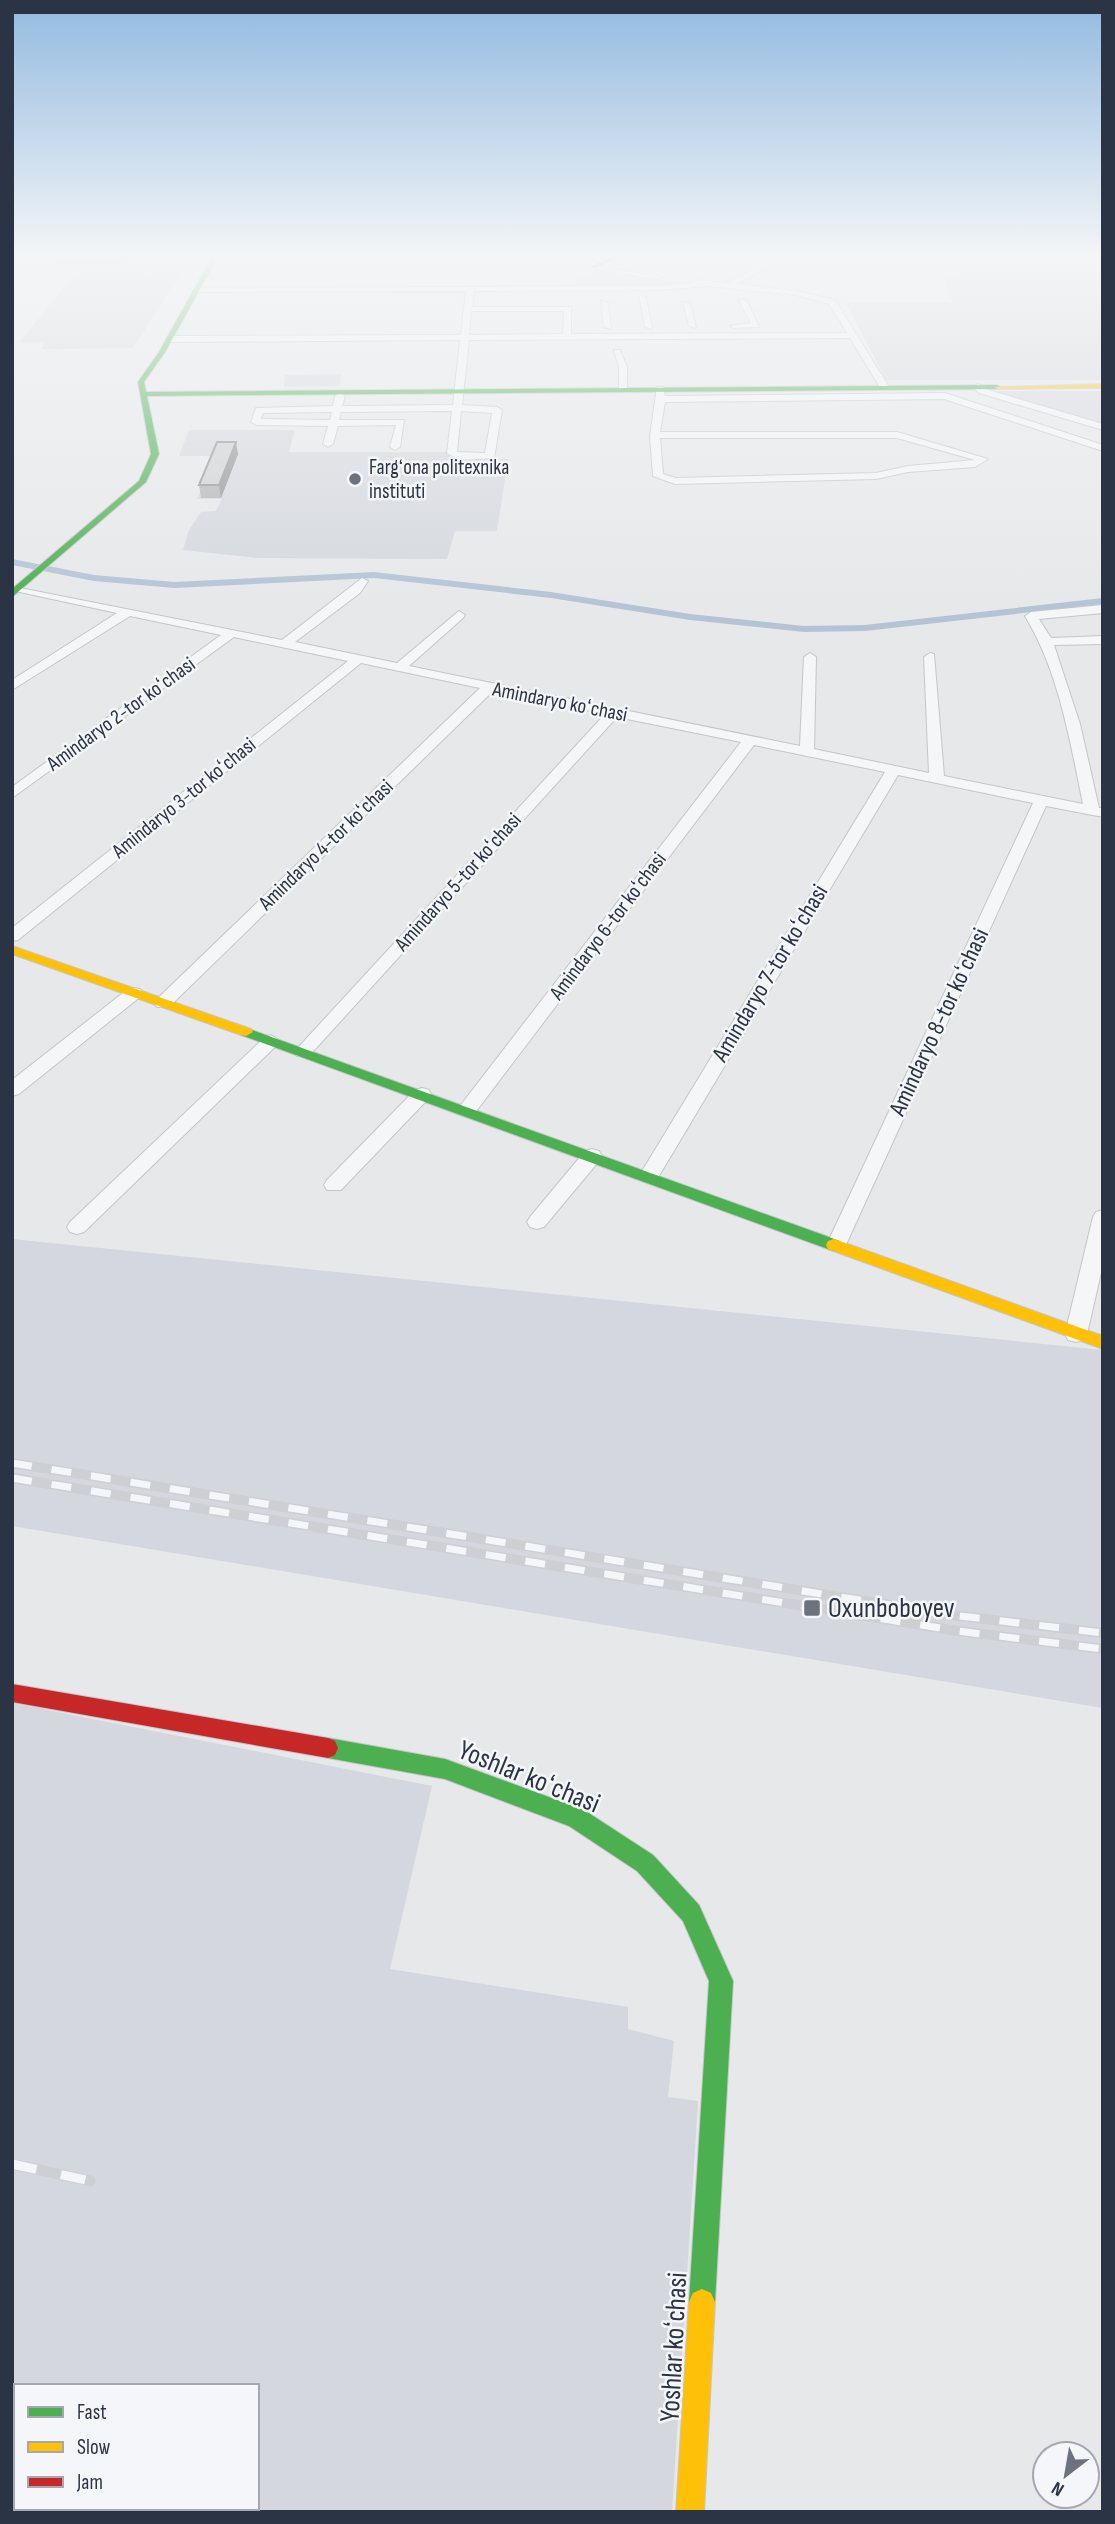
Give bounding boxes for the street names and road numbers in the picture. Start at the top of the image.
street label: Amindaryo 2-tor koʻchasi [41,652,200,777]
street label: Amindaryo koʻchasi [489,676,630,727]
street label: Amindaryo 3-tor koʻchasi [106,732,261,864]
street label: Amindaryo 4-tor koʻchasi [253,774,399,916]
street label: Amindaryo 5-tor koʻchasi [389,808,527,957]
street label: Amindaryo 6-tor koʻchasi [544,847,672,1005]
street label: Amindaryo 7-tor koʻchasi [705,879,834,1068]
street label: Amindaryo 8-tor koʻchasi [882,924,995,1121]
street label: Yoshlar koʻchasi [453,1734,605,1820]
street label: Yoshlar koʻchasi [654,2271,694,2423]

